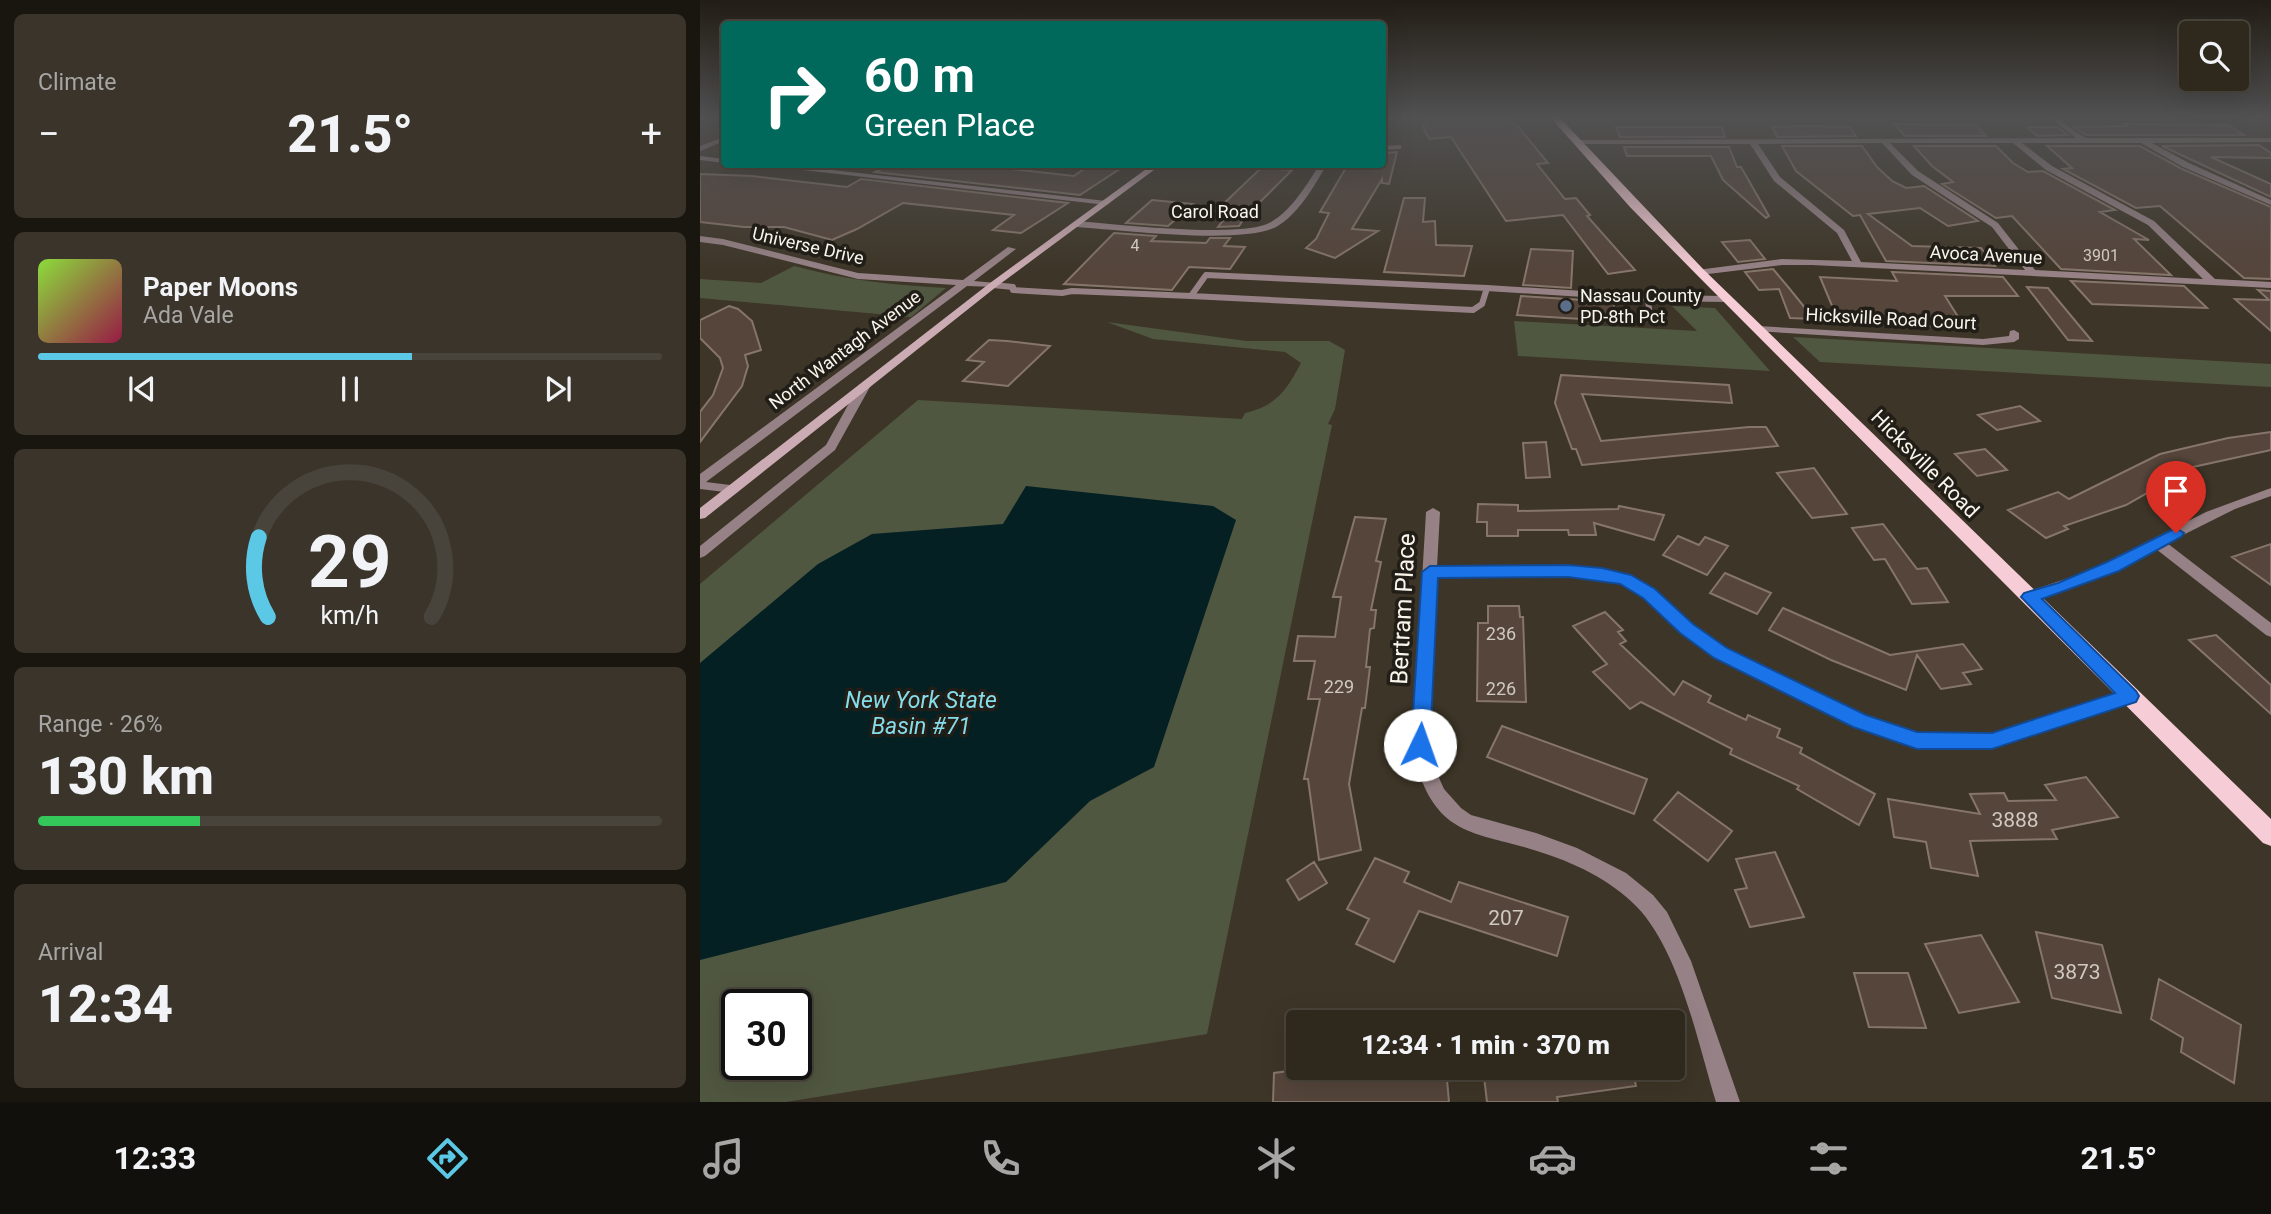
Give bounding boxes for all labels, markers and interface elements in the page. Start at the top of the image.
map controls [2179,21,2249,91]
button: search [2179,21,2249,91]
text: 60 m [864,47,975,104]
icon: right [749,49,840,140]
text: Climate [38,69,117,96]
text: 21.5° [287,104,413,165]
text: Green Place [864,106,1035,144]
text: − [38,112,60,156]
text: + [640,112,662,156]
street label: Carol Road [1171,201,1259,222]
street label: Universe Drive [750,222,866,269]
house number: 4 [1131,236,1140,255]
street label: Avoca Avenue [1929,241,2043,268]
house number: 3901 [2083,246,2119,265]
text: Paper Moons [143,272,298,302]
place label: Nassau County PD-8th Pct [1580,285,1702,327]
street label: North Wantagh Avenue [765,286,925,413]
marker: Nassau County PD-8th Pct [1558,298,1574,314]
text: Ada Vale [143,302,234,329]
street label: Hicksville Road Court [1805,304,1977,333]
icon: previous [123,370,161,408]
icon: pause [331,370,369,408]
icon: next [539,370,577,408]
street label: Hicksville Road [1866,405,1984,523]
pin [2146,461,2206,533]
icon: arrive [2157,472,2195,510]
text: 29 [308,519,392,605]
street label: Bertram Place [1385,533,1421,685]
text: km/h [321,601,379,630]
house number: 236 [1486,623,1516,644]
house number: 229 [1324,676,1354,697]
house number: 226 [1486,678,1516,699]
water label: New York State Basin #71 [845,687,997,740]
position arrow [1383,708,1457,782]
text: Range · 26% [38,711,163,738]
text: 130 km [38,746,214,807]
house number: 3888 [1991,808,2039,832]
house number: 207 [1488,906,1524,930]
text: Arrival [38,939,103,966]
house number: 3873 [2053,960,2101,984]
text: 12:34 [38,974,173,1035]
speed limit sign: 30 [721,989,812,1080]
text: 12:34 · 1 min · 370 m [1361,1030,1610,1060]
icon: directions [423,1134,472,1183]
icon: music [699,1134,748,1183]
icon: phone [976,1134,1025,1183]
icon: climate [1252,1134,1301,1183]
icon: car [1528,1134,1577,1183]
icon: filters [1804,1134,1853,1183]
text: 12:33 [114,1139,196,1177]
text: 21.5° [2080,1139,2157,1177]

